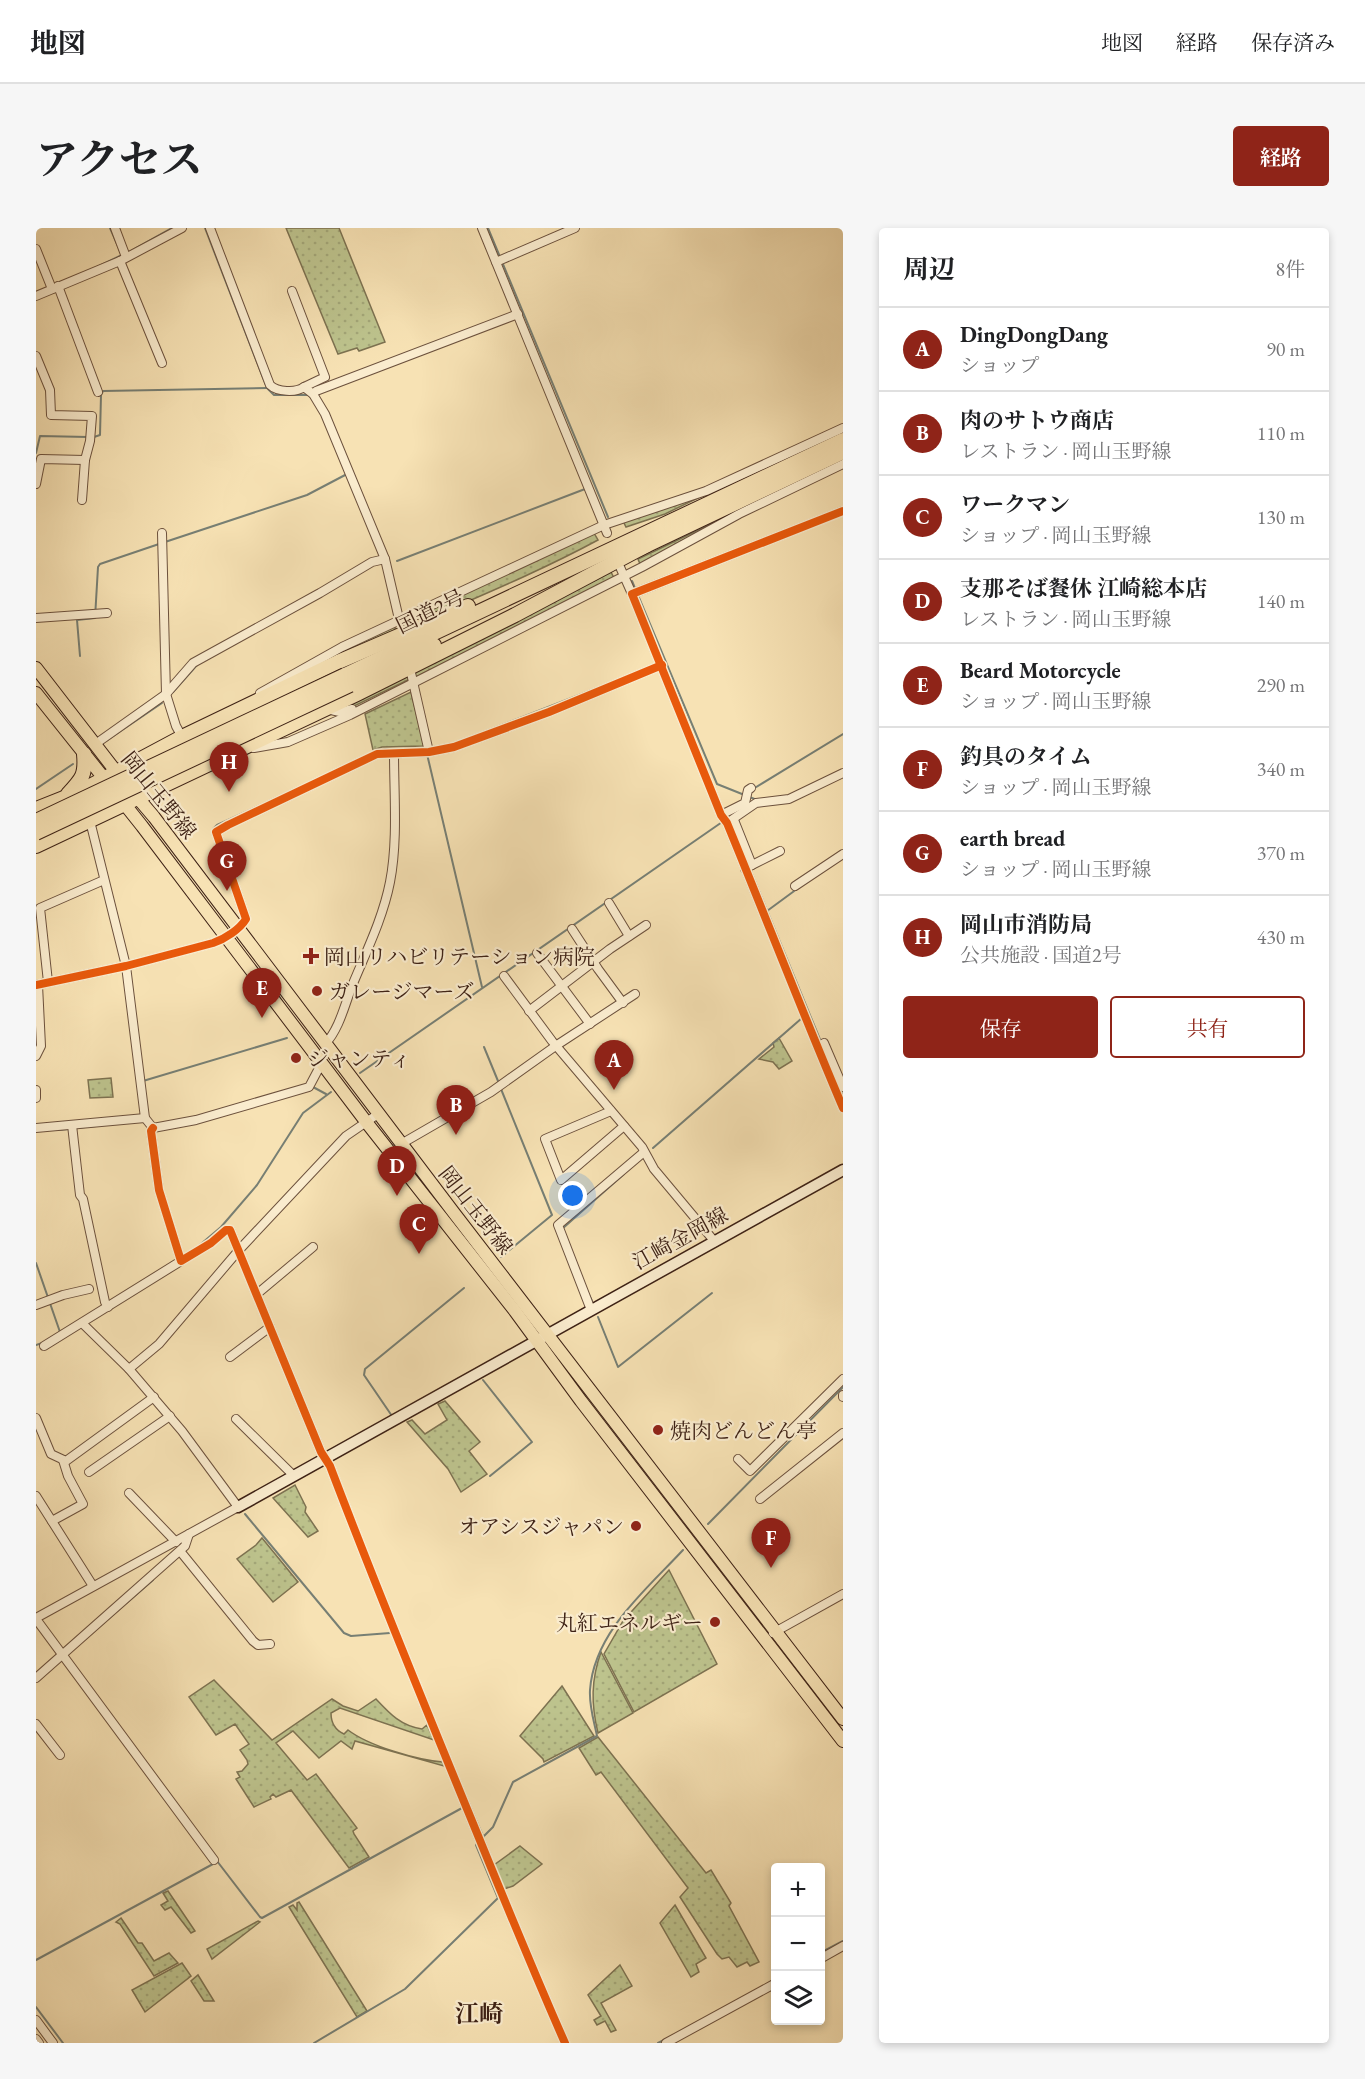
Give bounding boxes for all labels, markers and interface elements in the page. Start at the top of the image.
text: 地図 [30,25,86,61]
text: 地図 [1101,29,1143,56]
text: 経路 [1176,29,1218,56]
text: 保存済み [1251,29,1335,56]
button: 経路 [1233,126,1329,186]
text: アクセス [36,132,203,187]
text: 周辺 [903,252,955,286]
text: 8件 [1275,256,1305,282]
text: DingDongDang [960,320,1108,349]
text: A [915,336,930,362]
text: 90 m [1266,336,1305,362]
text: ショップ [960,352,1040,378]
text: 肉のサトウ商店 [960,406,1114,435]
text: B [916,420,929,446]
text: 110 m [1257,420,1305,446]
text: レストラン · 岡山玉野線 [960,438,1171,464]
text: ワークマン [960,490,1070,519]
text: C [915,504,930,530]
text: 130 m [1257,504,1305,530]
text: ショップ · 岡山玉野線 [960,522,1152,548]
text: 支那そば餐休 江崎総本店 [960,574,1207,603]
street label: 国道2号 [391,583,469,639]
text: D [915,588,930,614]
text: 140 m [1257,588,1305,614]
text: レストラン · 岡山玉野線 [960,606,1171,632]
text: Beard Motorcycle [960,656,1121,685]
text: E [917,672,928,698]
text: 290 m [1257,672,1305,698]
text: ショップ · 岡山玉野線 [960,688,1152,714]
pin: H [210,742,248,792]
text: 釣具のタイム [960,742,1092,771]
street label: 岡山玉野線 [115,746,203,844]
text: F [917,756,928,782]
text: 340 m [1257,756,1305,782]
text: ショップ · 岡山玉野線 [960,774,1152,800]
text: earth bread [960,824,1065,853]
text: G [915,840,930,866]
text: 370 m [1257,840,1305,866]
pin: G [208,842,246,891]
text: ショップ · 岡山玉野線 [960,856,1152,882]
text: 岡山市消防局 [960,910,1092,939]
text: H [914,924,931,950]
text: 430 m [1257,924,1305,950]
text: 公共施設 · 国道2号 [960,942,1122,968]
place label: 岡山リハビリテーション病院 [324,943,595,970]
marker: 岡山リハビリテーション病院 [302,947,320,965]
pin: E [242,968,282,1018]
place label: ガレージマーズ [329,978,475,1005]
marker: ガレージマーズ [310,984,324,998]
button: 保存 [903,996,1098,1058]
button: 共有 [1110,996,1305,1058]
pin: A [594,1040,634,1090]
place label: ジャンティ [308,1045,411,1072]
marker: ジャンティ [289,1051,303,1065]
pin: B [436,1086,476,1135]
pin: D [378,1146,416,1196]
street label: 岡山玉野線 [433,1160,519,1260]
your location [558,1181,587,1210]
street label: 江崎金岡線 [628,1201,732,1275]
pin: C [400,1204,439,1254]
place label: 焼肉どんどん亭 [670,1417,817,1444]
marker: 焼肉どんどん亭 [651,1423,665,1437]
place label: オアシスジャパン [459,1513,624,1540]
pin: F [752,1518,790,1568]
marker: オアシスジャパン [629,1519,643,1533]
place label: 丸紅エネルギー [556,1609,703,1636]
marker: 丸紅エネルギー [708,1615,722,1629]
map controls [771,1863,825,2025]
button: + [771,1863,825,1917]
button: − [771,1917,825,1971]
button: layers [771,1971,825,2025]
district label: 江崎 [455,1998,503,2029]

